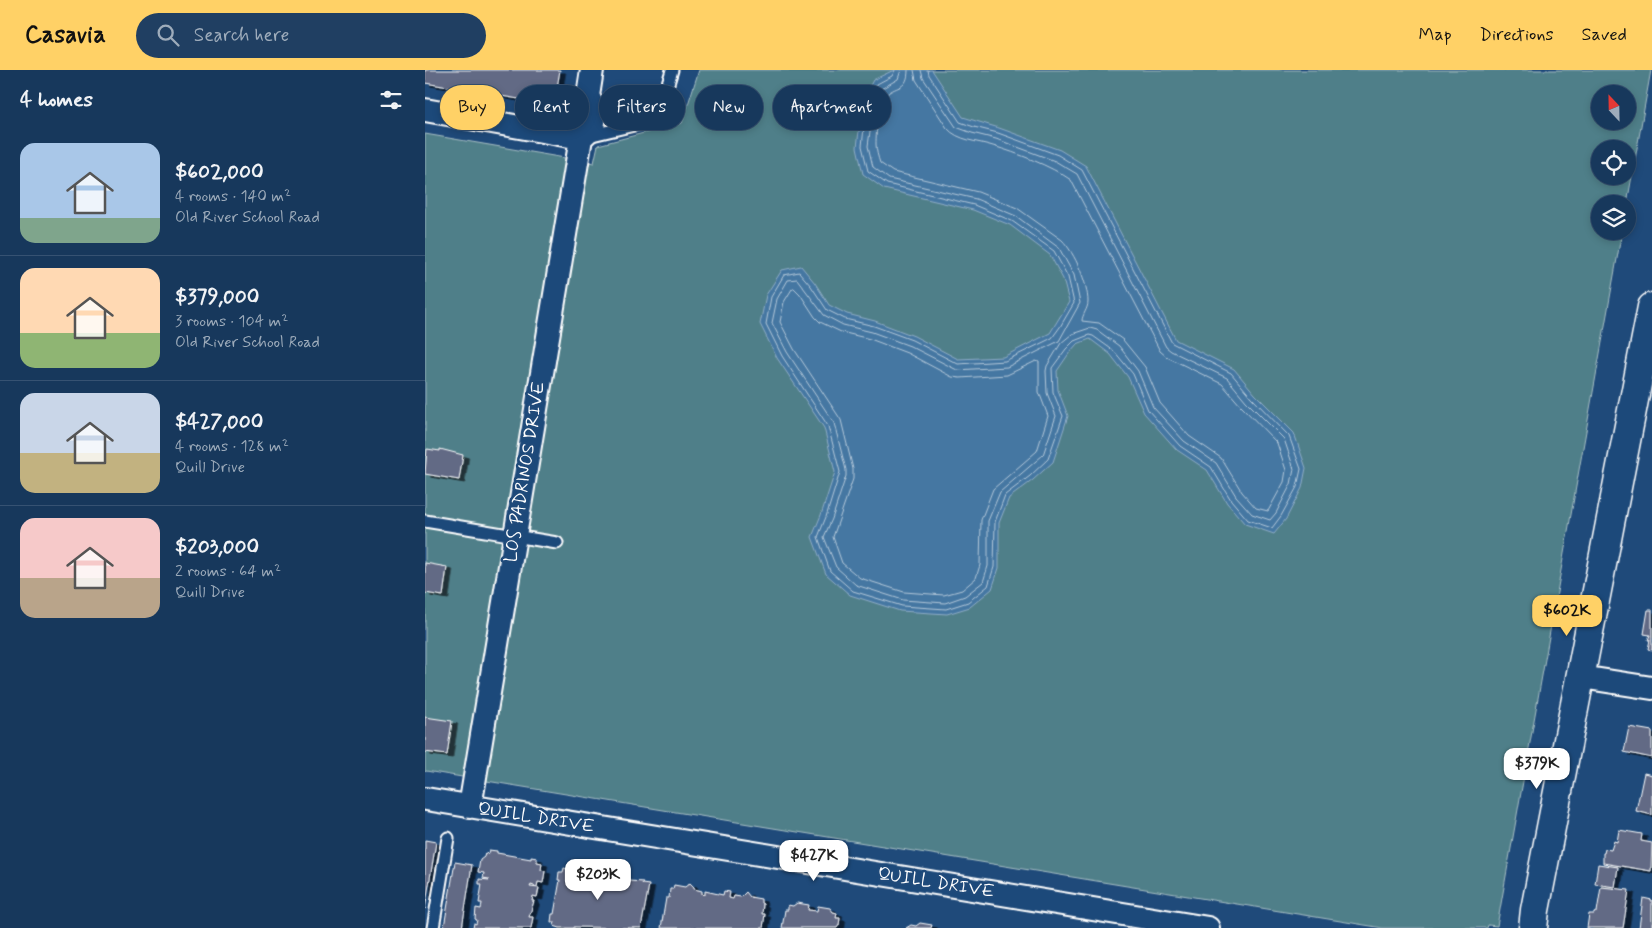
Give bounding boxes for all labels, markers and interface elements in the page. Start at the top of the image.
search box [136,13,486,58]
text: Casavia [25,20,106,51]
icon: search [154,21,182,49]
text: Search here [194,23,289,48]
text: Map [1419,23,1452,47]
text: Directions [1480,23,1554,47]
text: Saved [1582,23,1627,47]
chip: Buy [440,85,505,130]
chip: Rent [515,85,589,130]
chip: Filters [599,85,685,130]
chip: New [695,85,763,130]
chip: Apartment [773,85,891,130]
north arrow [1591,85,1636,130]
map controls [1591,85,1636,240]
text: 4 homes [20,86,93,114]
icon: filters [377,86,405,114]
button: locate [1591,140,1636,185]
text: $602,000 [175,158,264,186]
icon: home [60,163,120,223]
text: 4 rooms · 140 m² [175,186,291,207]
button: layers [1591,195,1636,240]
text: Old River School Road [175,207,320,228]
text: $379,000 [175,283,259,311]
icon: home [60,288,120,348]
text: 3 rooms · 104 m² [175,311,288,332]
text: Old River School Road [175,332,320,353]
street label: LOS PADRINOS DRIVE [499,380,551,564]
text: $427,000 [175,408,263,436]
icon: home [60,413,120,473]
text: 4 rooms · 128 m² [175,436,289,457]
text: Quill Drive [175,457,245,478]
text: $203,000 [175,533,259,561]
icon: home [60,538,120,598]
text: 2 rooms · 64 m² [175,561,281,582]
text: Quill Drive [175,582,245,603]
pin: $602K [1532,594,1602,637]
text: $602K [1543,600,1591,621]
pin: $379K [1502,748,1572,790]
text: $379K [1515,753,1559,774]
street label: QUILL DRIVE [476,797,596,839]
pin: $427K [779,840,849,882]
text: $427K [790,845,838,866]
pin: $203K [563,858,633,901]
street label: QUILL DRIVE [876,862,996,904]
text: $203K [576,864,620,885]

